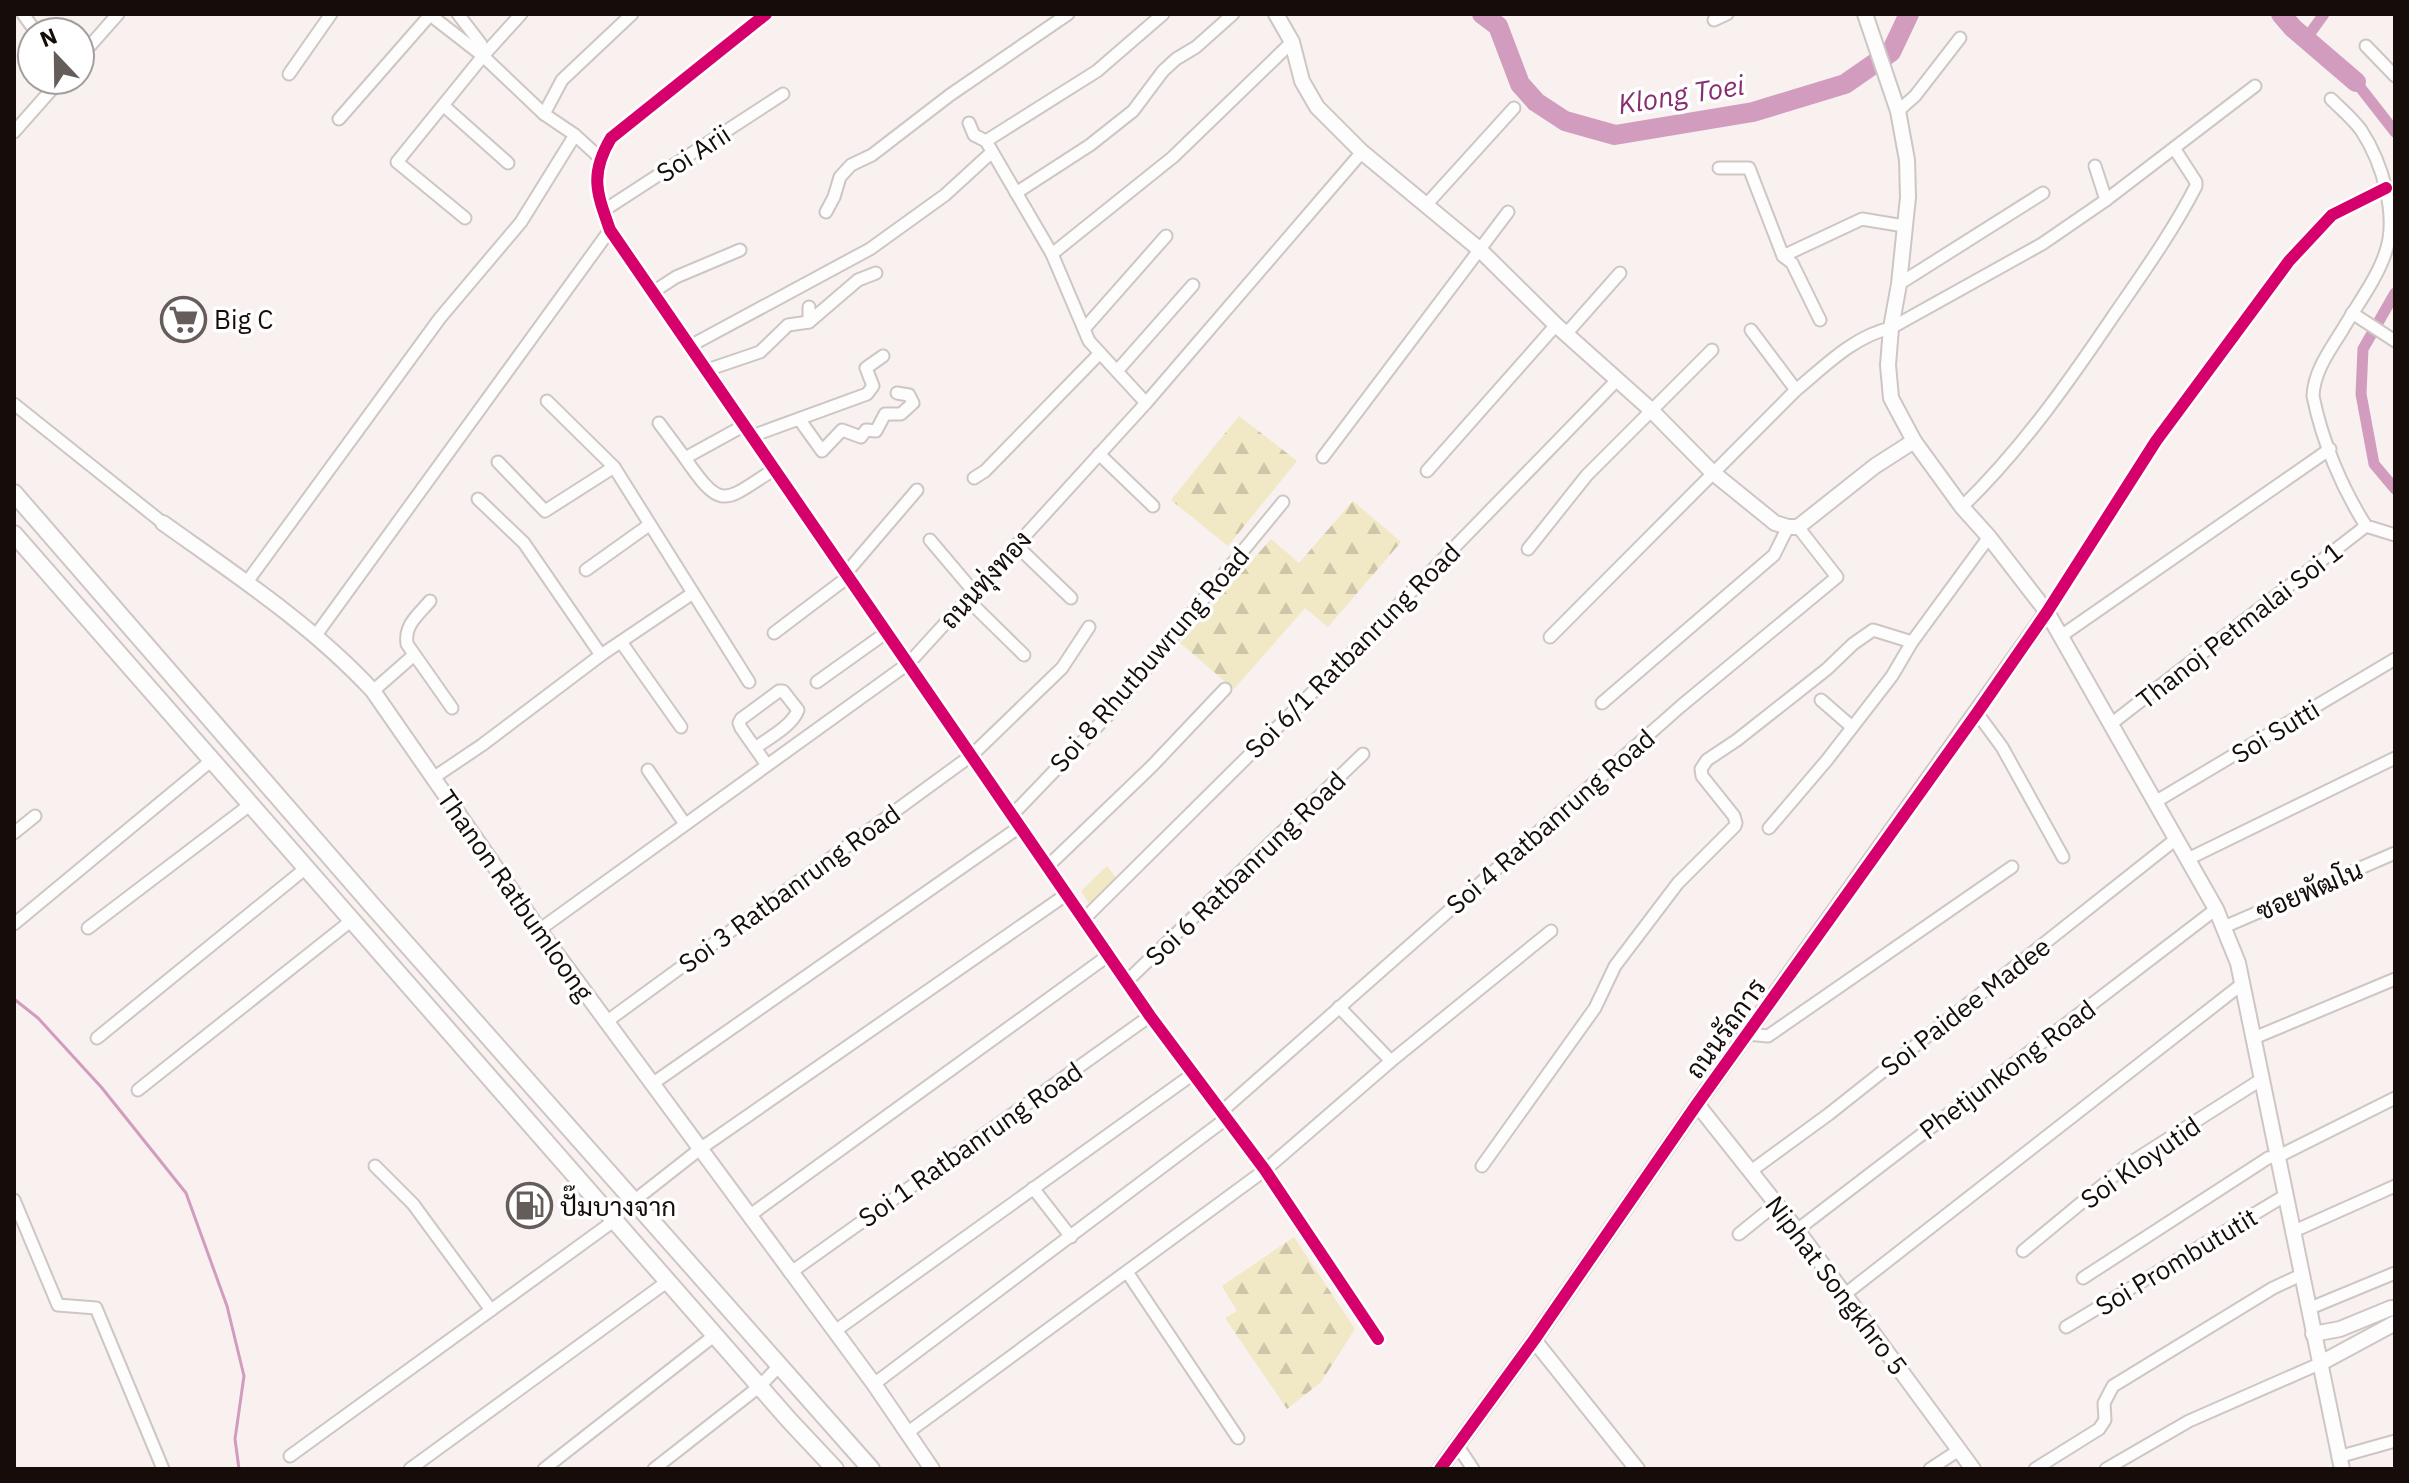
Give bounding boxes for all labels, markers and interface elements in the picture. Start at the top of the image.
north arrow [16,16,96,96]
text: N [36,21,61,53]
water label: Klong Toei [1615,66,1747,122]
street label: Soi Arii [650,117,736,189]
supermarket icon: Big C [159,295,207,343]
place label: Big C [214,302,274,336]
street label: ถนนทุ่งทอง [932,523,1040,637]
street label: Thanoj Petmalai Soi 1 [2129,534,2349,716]
street label: Soi 6/1 Ratbanrung Road [1237,535,1467,765]
street label: Soi 8 Rhutbuwrung Road [1042,539,1256,779]
street label: Soi Sutti [2225,692,2325,770]
street label: Soi 4 Ratbanrung Road [1439,721,1661,921]
street label: Soi 6 Ratbanrung Road [1138,763,1352,973]
street label: Thanon Ratbumloong [430,783,602,1008]
street label: Soi 3 Ratbanrung Road [671,796,907,980]
street label: ซอยพัฒโน [2250,852,2368,928]
street label: Soi Paidee Madee [1873,929,2057,1083]
street label: ถนนรัถการ [1677,971,1773,1085]
street label: Phetjunkong Road [1912,992,2102,1146]
street label: Soi 1 Ratbanrung Road [851,1054,1089,1234]
street label: Soi Kloyutid [2073,1108,2207,1216]
fuel station icon: ปั๊มบางจาก [505,1182,553,1230]
place label: ปั๊มบางจาก [560,1185,676,1223]
street label: Niphat Songkhro 5 [1758,1188,1916,1382]
street label: Soi Prombututit [2089,1199,2263,1323]

